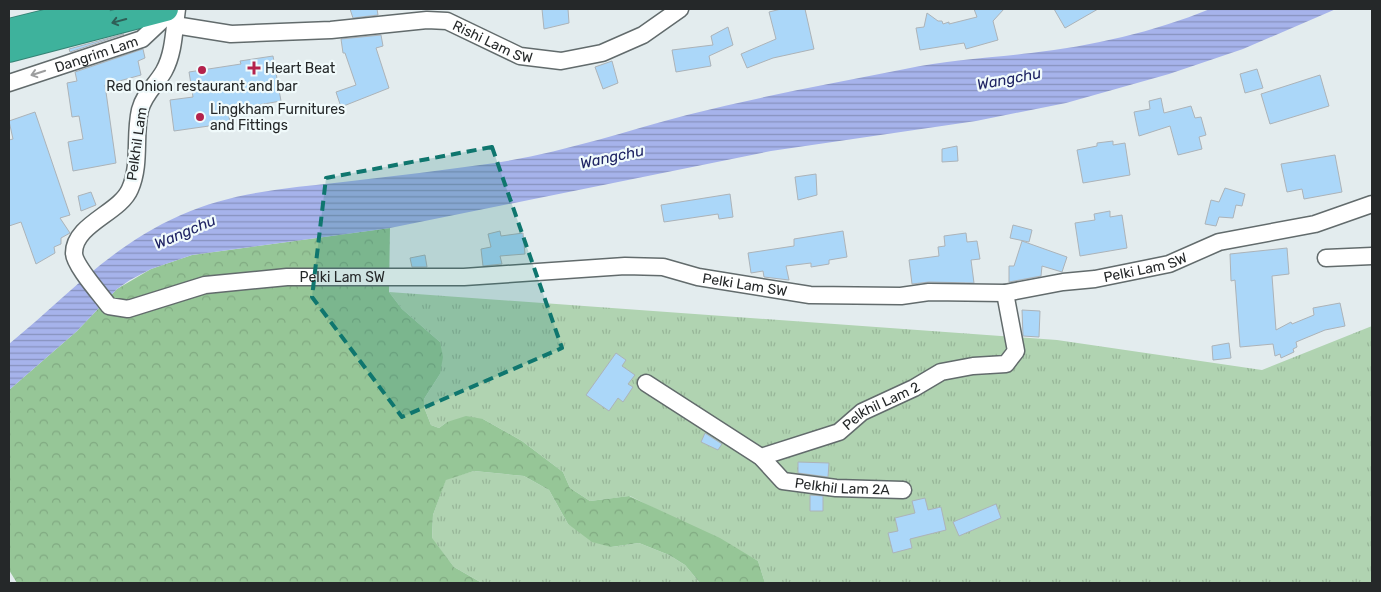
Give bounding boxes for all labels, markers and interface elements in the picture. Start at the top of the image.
one-way arrow [111,17,127,26]
street label: Rishi Lam SW [450,17,534,66]
street label: Dangrim Lam [52,32,140,76]
place label: Heart Beat [265,60,336,77]
marker: Heart Beat [247,61,261,75]
marker: Red Onion restaurant and bar [196,64,208,76]
water label: Wangchu [975,64,1043,94]
one-way arrow [30,69,46,78]
place label: Red Onion restaurant and bar [106,78,298,95]
place label: Lingkham Furnitures and Fittings [210,101,345,134]
street label: Pelkhil Lam [123,106,151,182]
marker: Lingkham Furnitures and Fittings [194,111,206,123]
water label: Wangchu [578,141,646,173]
water label: Wangchu [152,211,218,253]
street label: Pelki Lam SW [1102,249,1190,286]
street label: Pelki Lam SW [300,269,385,286]
street label: Pelki Lam SW [701,269,788,300]
street label: Pelkhil Lam 2 [839,378,923,434]
street label: Pelkhil Lam 2A [794,474,891,498]

